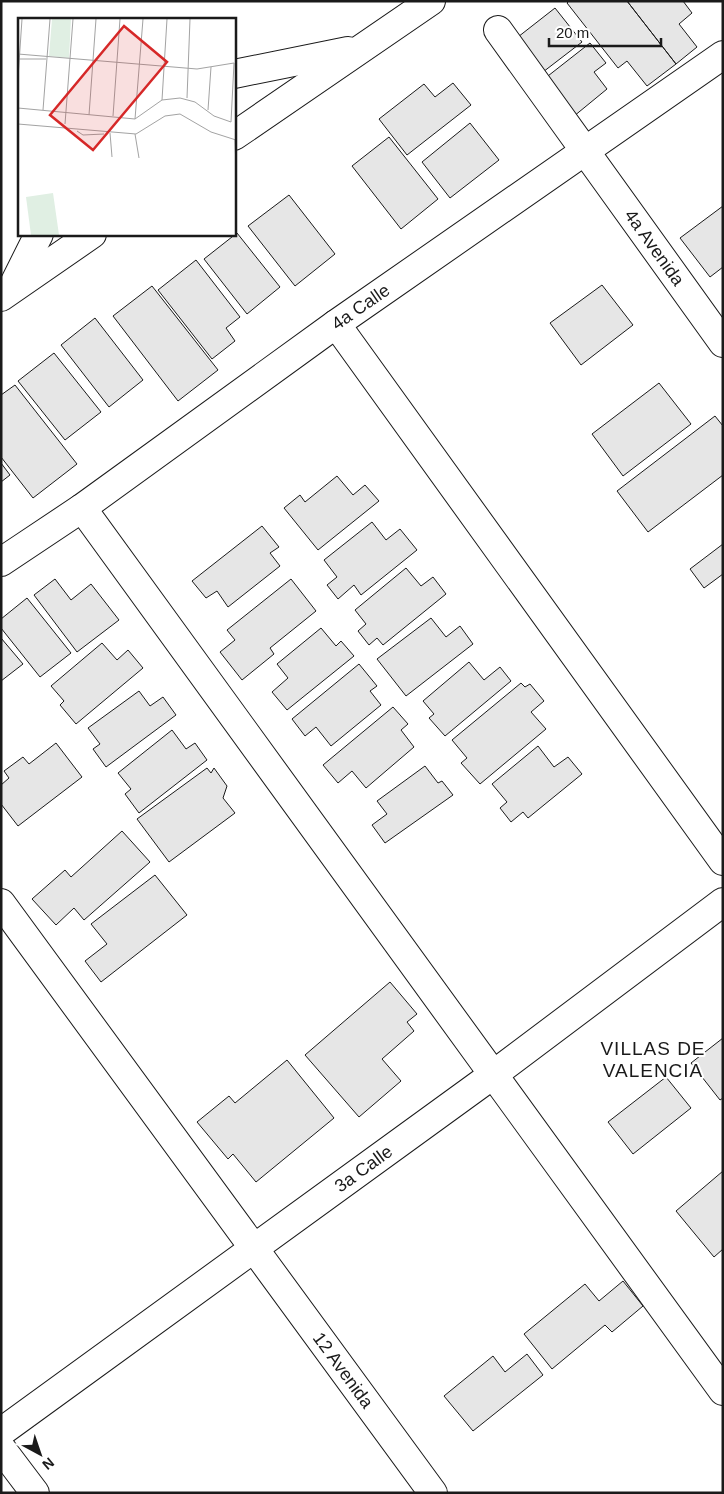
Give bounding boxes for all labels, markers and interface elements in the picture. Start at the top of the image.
scale bar [549,15,662,47]
inset map [18,18,235,235]
text: 20 m [556,24,589,41]
street label: 4a Avenida [620,206,689,290]
street label: 4a Calle [328,280,393,334]
district label: VILLAS DE VALENCIA [600,1038,706,1081]
street label: 3a Calle [331,1141,396,1196]
street label: 12 Avenida [309,1328,378,1413]
north arrow [15,1429,65,1479]
text: N [39,1455,57,1473]

